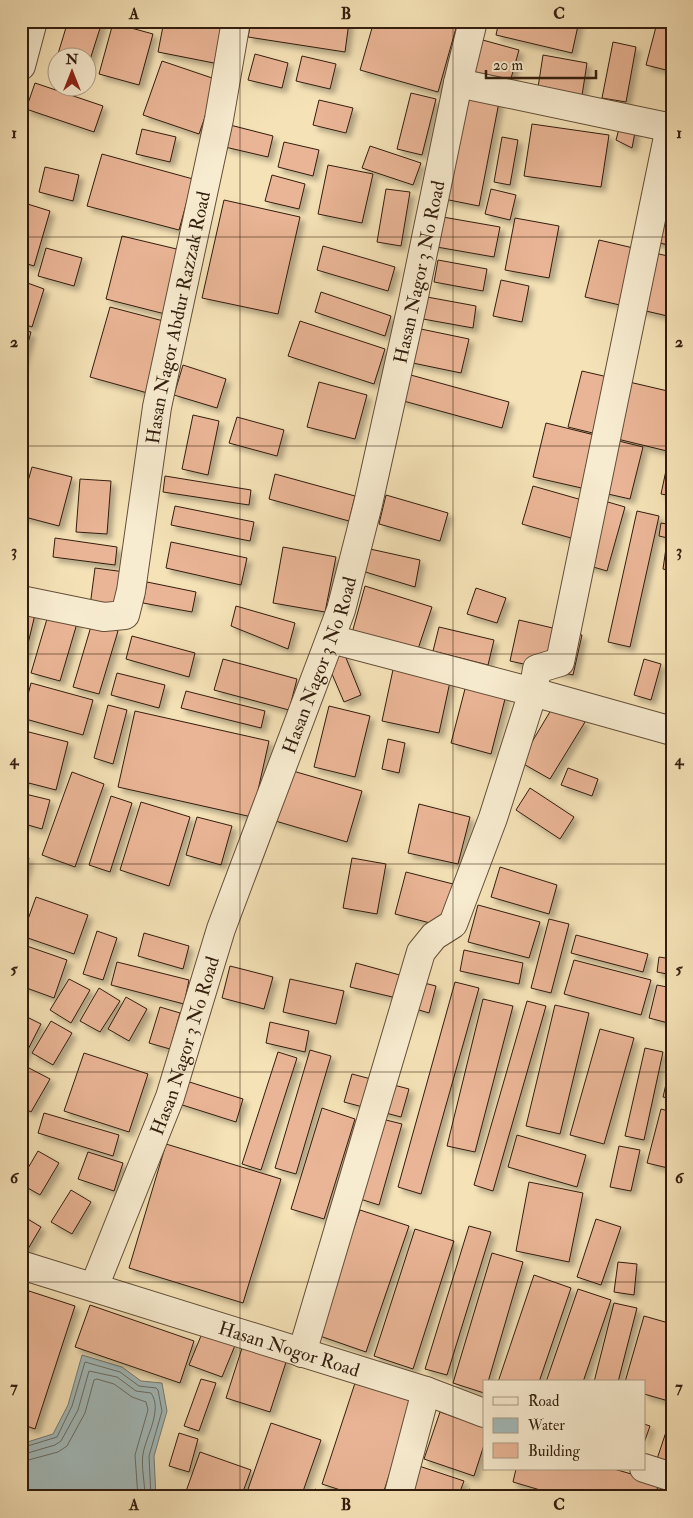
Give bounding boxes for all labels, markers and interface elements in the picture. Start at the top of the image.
text: A [128,4,140,24]
text: B [341,4,351,24]
text: C [553,4,565,24]
north arrow [48,48,98,98]
scale bar [486,48,596,80]
text: N [65,51,79,68]
text: 20 m [493,56,523,75]
text: 1 [11,123,17,143]
text: 1 [676,123,682,143]
street label: Hasan Nagor 3 No Road [389,178,451,366]
street label: Hasan Nagor Abdur Razzak Road [141,189,216,446]
text: 2 [10,332,18,352]
text: 2 [675,332,683,352]
text: 3 [11,541,17,561]
text: 3 [676,541,682,561]
street label: Hasan Nagor 3 No Road [277,574,362,757]
text: 4 [9,750,20,770]
text: 4 [674,750,685,770]
street label: Hasan Nagor 3 No Road [145,953,225,1139]
text: 5 [10,959,18,979]
text: 5 [675,959,683,979]
text: 6 [10,1168,20,1188]
text: 6 [675,1168,685,1188]
street label: Hasan Nogor Road [215,1316,363,1383]
text: 7 [10,1377,18,1397]
text: 7 [675,1377,683,1397]
legend [483,1380,646,1470]
text: Road [528,1392,560,1411]
text: Water [527,1416,565,1435]
text: Building [528,1442,580,1461]
text: A [128,1495,140,1515]
text: B [341,1495,351,1515]
text: C [553,1495,565,1515]

